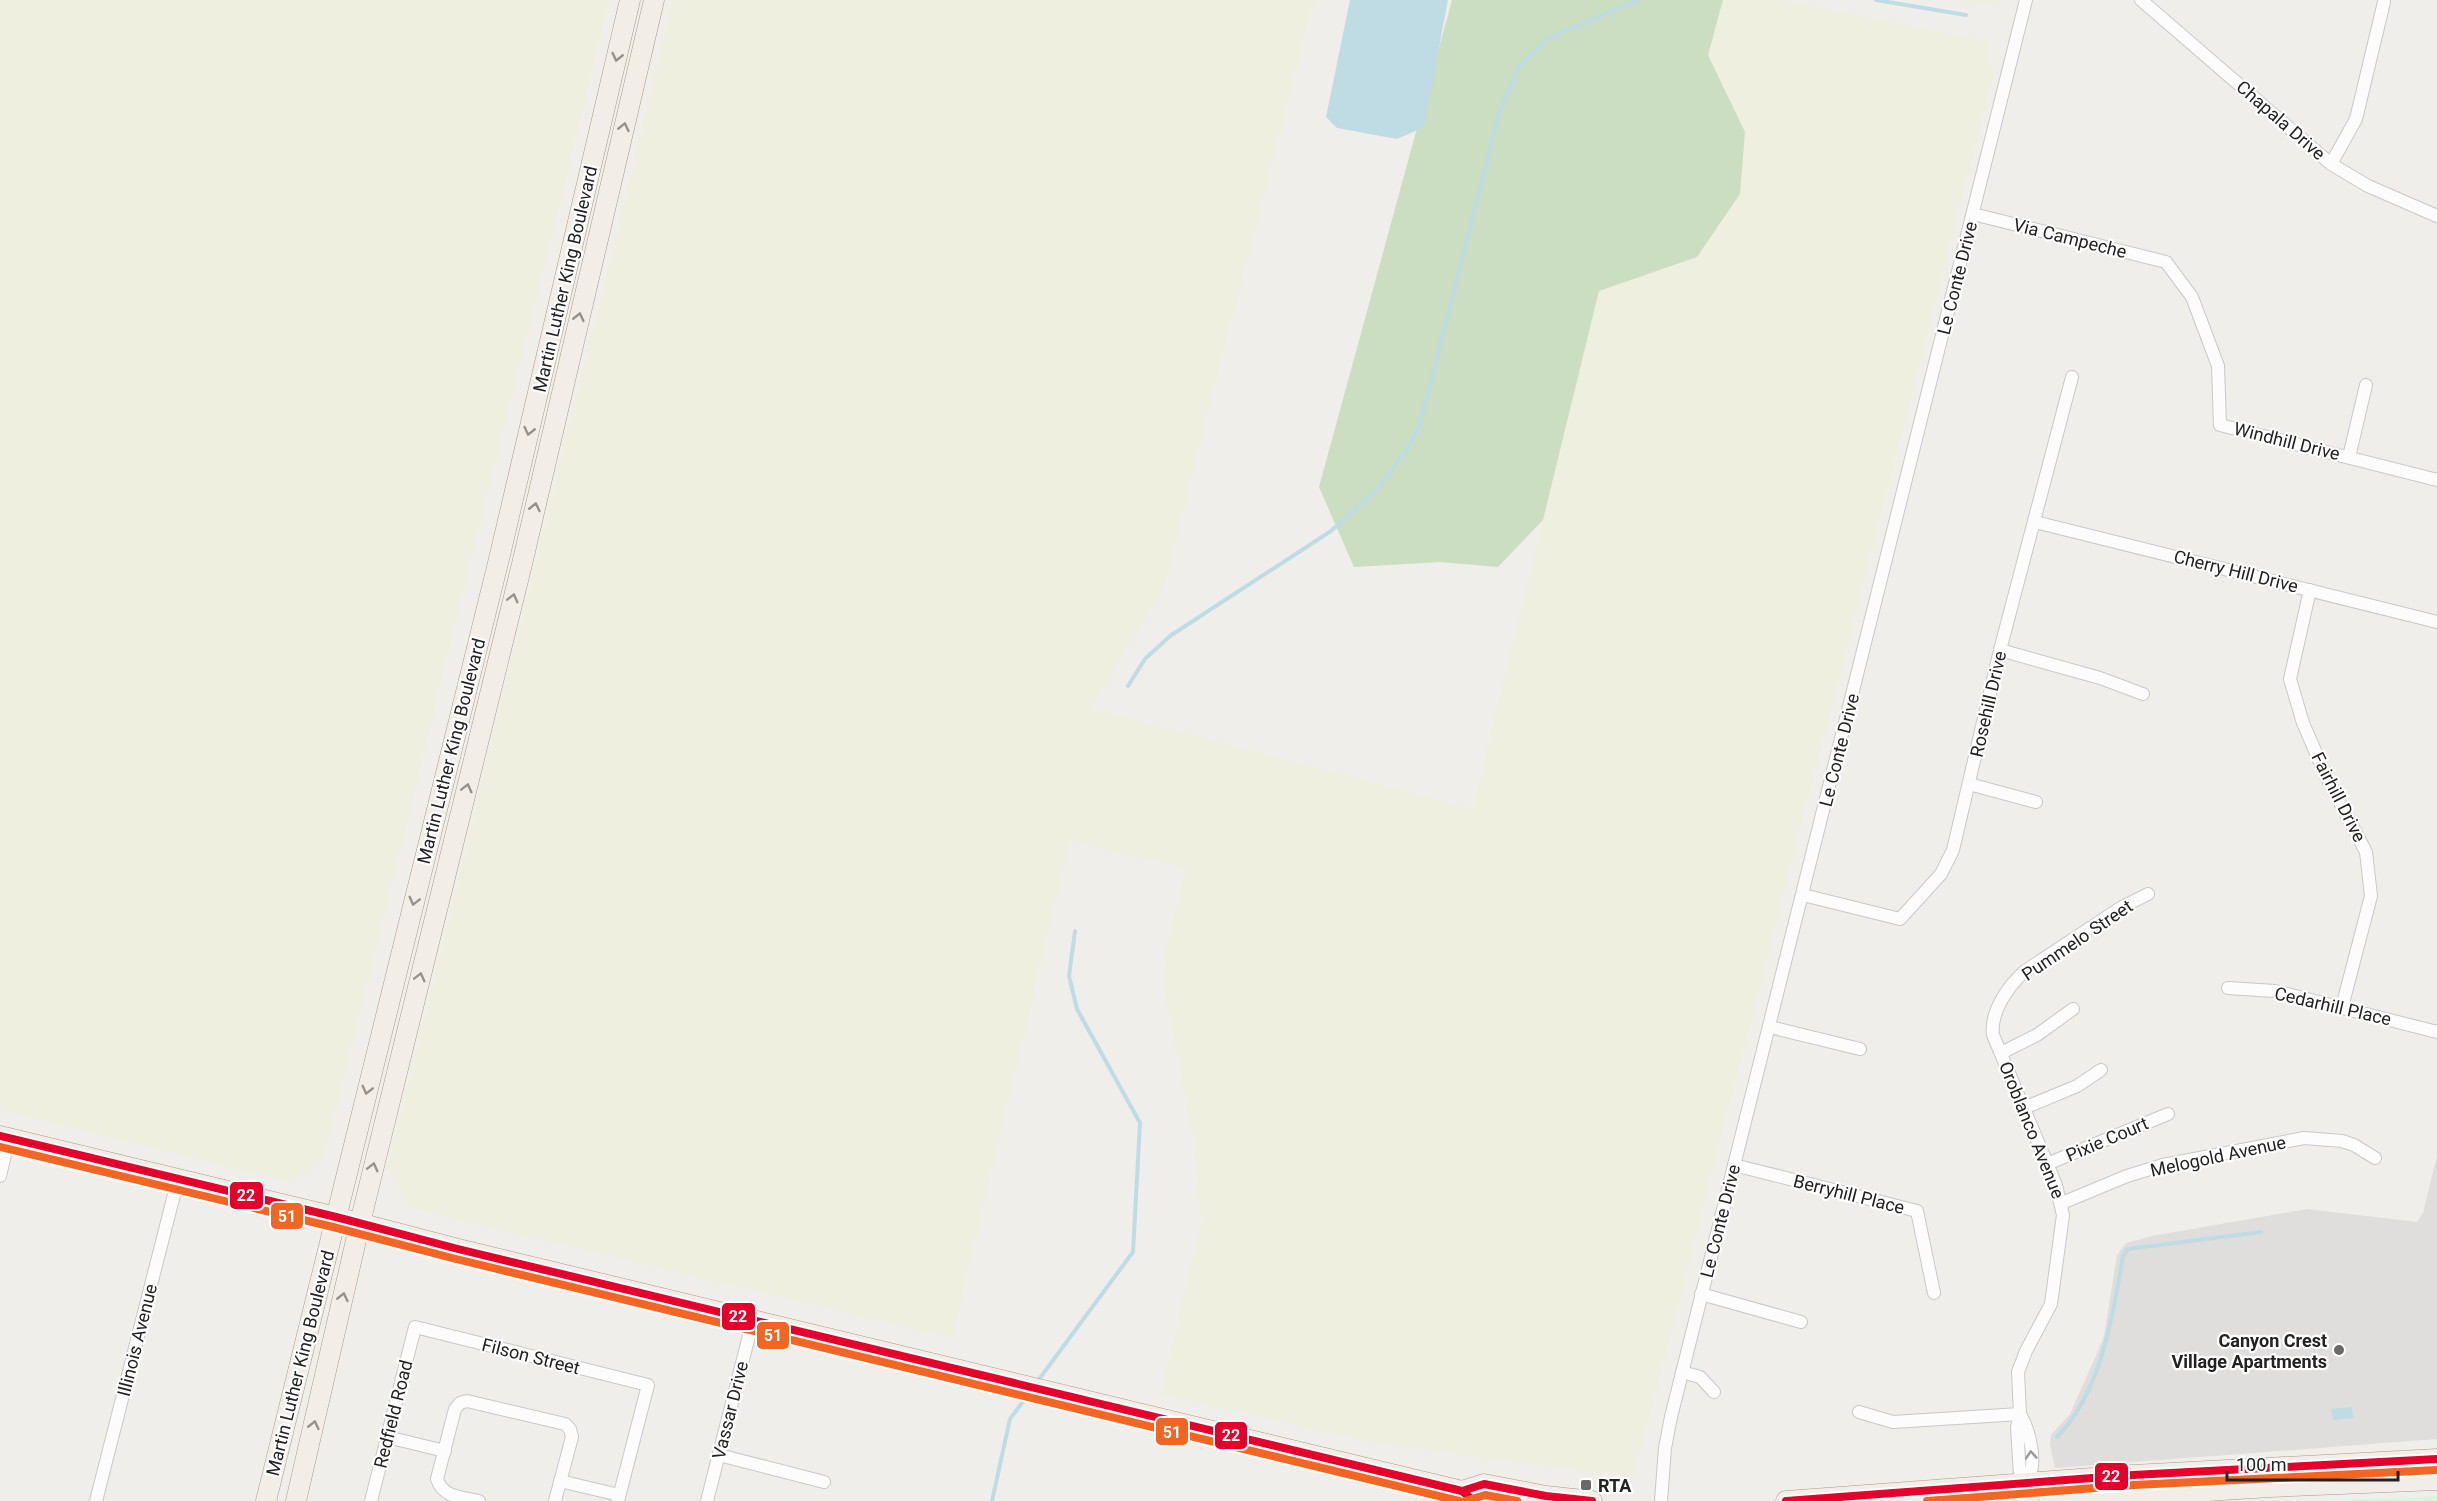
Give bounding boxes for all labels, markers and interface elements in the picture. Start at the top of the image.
one-way arrow [611,52,624,62]
street label: Chapala Drive [2232,76,2330,164]
one-way arrow [617,122,630,132]
street label: Martin Luther King Boulevard [529,164,601,394]
street label: Via Campeche [2011,214,2129,262]
street label: Le Conte Drive [1933,219,1981,337]
one-way arrow [572,312,585,322]
street label: Windhill Drive [2232,418,2342,464]
one-way arrow [524,426,537,436]
one-way arrow [528,502,541,512]
street label: Cherry Hill Drive [2172,545,2300,597]
one-way arrow [506,594,519,604]
street label: Martin Luther King Boulevard [413,636,489,866]
street label: Rosehill Drive [1966,649,2010,759]
street label: Le Conte Drive [1815,691,1863,809]
street label: Fairhill Drive [2307,749,2371,845]
one-way arrow [459,783,472,793]
one-way arrow [409,895,422,905]
street label: Pummelo Street [2018,895,2136,985]
one-way arrow [412,972,425,982]
street label: Cedarhill Place [2273,982,2393,1030]
street label: Oroblanco Avenue [1995,1058,2069,1202]
one-way arrow [362,1085,375,1095]
street label: Pixie Court [2063,1112,2151,1166]
street label: Melogold Avenue [2148,1131,2288,1181]
one-way arrow [366,1162,379,1172]
street label: Le Conte Drive [1696,1162,1744,1280]
street label: Berryhill Place [1791,1170,1907,1218]
line badge: 22 [229,1181,264,1210]
text: 22 [237,1186,255,1205]
line badge: 51 [270,1202,304,1230]
text: 51 [278,1207,296,1226]
street label: Martin Luther King Boulevard [262,1248,338,1478]
street label: Illinois Avenue [113,1282,161,1398]
one-way arrow [336,1293,349,1303]
line badge: 22 [721,1302,756,1331]
text: 22 [729,1307,747,1326]
line badge: 51 [756,1321,790,1350]
text: 51 [764,1326,782,1345]
place label: Canyon Crest Village Apartments [2171,1330,2327,1372]
street label: Filson Street [480,1334,582,1378]
marker: Canyon Crest Village Apartments [2332,1343,2346,1357]
street label: Redfield Road [369,1358,417,1470]
street label: Vassar Drive [708,1359,752,1461]
line badge: 51 [1155,1417,1189,1446]
one-way arrow [307,1420,320,1430]
line badge: 22 [1214,1421,1248,1450]
text: 51 [1163,1423,1181,1442]
text: 22 [1222,1426,1240,1445]
scale bar [2227,1444,2398,1482]
one-way arrow [2025,1450,2038,1459]
text: 100 m [2236,1454,2287,1475]
line badge: 22 [2094,1462,2129,1491]
text: 22 [2102,1467,2120,1486]
place label: RTA [1598,1475,1632,1496]
marker: RTA [1579,1478,1593,1492]

